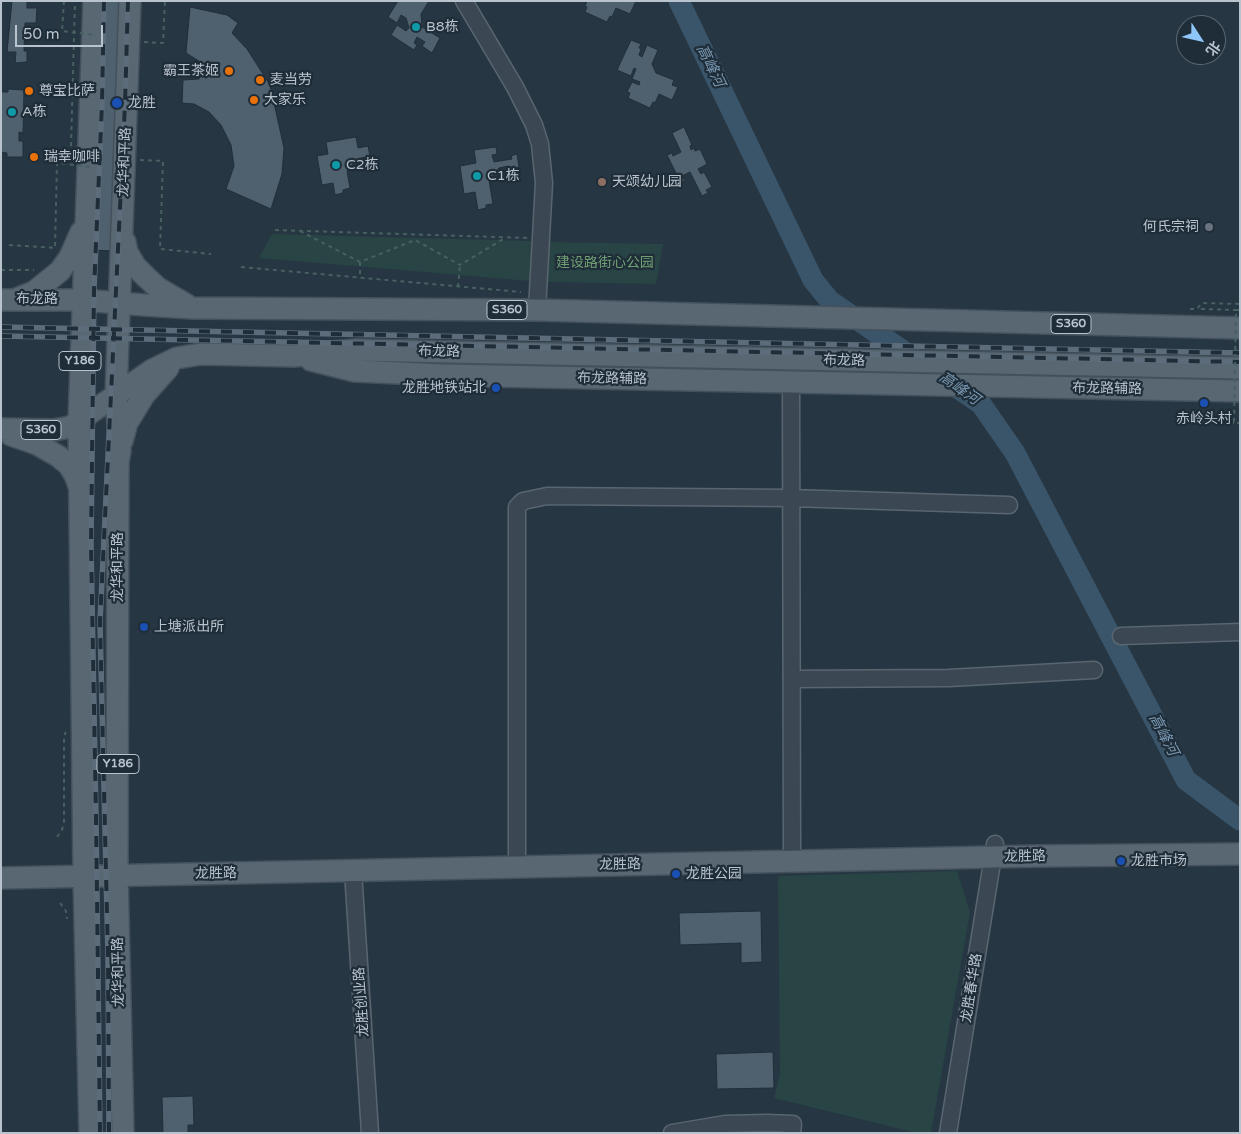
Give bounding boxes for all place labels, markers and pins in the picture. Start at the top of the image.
place label: B8栋 [426,19,458,35]
marker: B8栋 [410,21,422,33]
place label: 霸王茶姬 [163,63,219,79]
marker: 霸王茶姬 [223,65,235,77]
place label: 麦当劳 [270,72,312,88]
marker: 麦当劳 [254,74,266,86]
place label: 尊宝比萨 [39,83,95,99]
marker: 尊宝比萨 [23,85,35,97]
place label: 大家乐 [264,92,306,108]
marker: 大家乐 [248,94,260,106]
place label: 龙胜 [128,95,156,111]
marker: 龙胜 [110,96,124,110]
place label: A栋 [22,104,46,120]
marker: A栋 [6,106,18,118]
place label: 瑞幸咖啡 [44,149,100,165]
marker: 瑞幸咖啡 [28,151,40,163]
place label: C2栋 [346,157,379,173]
marker: C2栋 [330,159,342,171]
place label: C1栋 [487,168,520,184]
marker: C1栋 [471,170,483,182]
place label: 天颂幼儿园 [612,174,682,190]
marker: 天颂幼儿园 [596,176,608,188]
place label: 何氏宗祠 [1143,219,1199,235]
marker: 何氏宗祠 [1203,221,1215,233]
place label: 龙胜地铁站北 [402,380,486,396]
marker: 龙胜地铁站北 [490,382,502,394]
marker: 赤岭头村 [1198,397,1210,409]
place label: 赤岭头村 [1176,411,1232,427]
place label: 上塘派出所 [154,619,224,635]
marker: 上塘派出所 [138,621,150,633]
place label: 龙胜市场 [1131,853,1187,869]
marker: 龙胜市场 [1115,855,1127,867]
place label: 龙胜公园 [686,866,742,882]
marker: 龙胜公园 [670,868,682,880]

